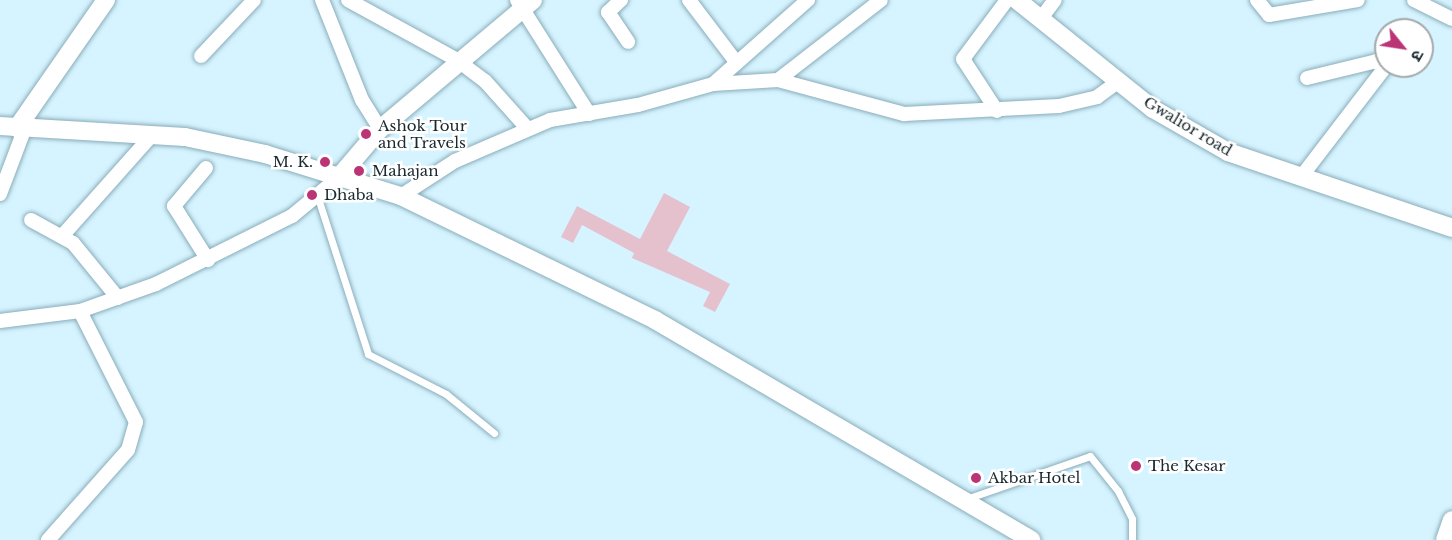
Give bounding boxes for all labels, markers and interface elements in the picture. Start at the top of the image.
north arrow [1374,18,1434,78]
text: उ [1407,47,1429,65]
street label: Gwalior road [1140,92,1236,160]
place label: Ashok Tour and Travels [378,116,467,151]
marker: Ashok Tour and Travels [359,127,373,141]
place label: M. K. [273,153,313,171]
marker: M. K. [318,155,332,169]
marker: Mahajan [350,162,368,180]
place label: Mahajan [372,162,438,180]
place label: Dhaba [324,186,374,204]
marker: Dhaba [305,188,319,202]
place label: The Kesar [1148,457,1225,475]
marker: The Kesar [1129,459,1143,473]
place label: Akbar Hotel [988,469,1081,487]
marker: Akbar Hotel [969,471,983,485]

